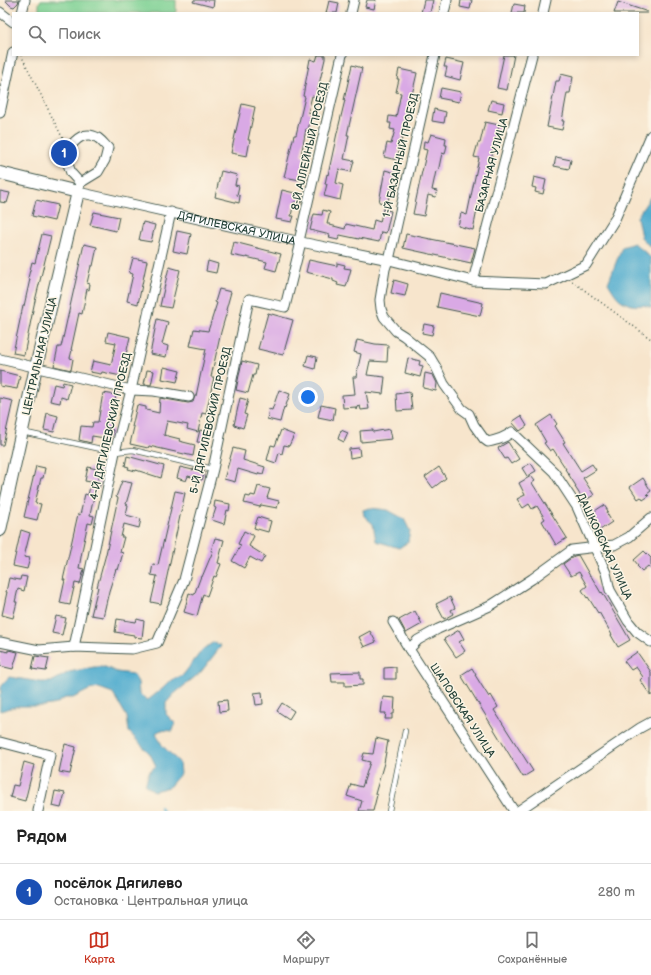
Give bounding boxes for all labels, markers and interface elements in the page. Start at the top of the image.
search box [12,12,639,56]
icon: search [26,23,48,45]
text: Поиск [58,25,101,44]
street label: 8-Й АЛЛЕЙНЫЙ ПРОЕЗД [288,81,331,211]
street label: 1-Й БАЗАРНЫЙ ПРОЕЗД [380,91,421,219]
street label: БАЗАРНАЯ УЛИЦА [473,116,510,214]
pin: 1 [51,138,77,168]
street label: ДЯГИЛЕВСКАЯ УЛИЦА [176,209,297,248]
street label: ЦЕНТРАЛЬНАЯ УЛИЦА [20,295,59,417]
street label: 5-Й ДЯГИЛЕВСКИЙ ПРОЕЗД [187,345,234,495]
street label: 4-Й ДЯГИЛЕВСКИЙ ПРОЕЗД [87,351,134,501]
your location [298,387,318,407]
street label: ДАШКОВСКАЯ УЛИЦА [574,491,635,602]
street label: ШАПОВСКАЯ УЛИЦА [427,661,498,760]
text: Рядом [16,827,67,847]
text: посёлок Дягилево [54,874,182,893]
text: 1 [26,884,32,900]
text: 280 m [598,884,635,900]
text: Остановка · Центральная улица [54,893,248,909]
tab: Карта [84,929,115,966]
tab: Маршрут [283,929,330,966]
tab: Сохранённые [498,929,567,966]

